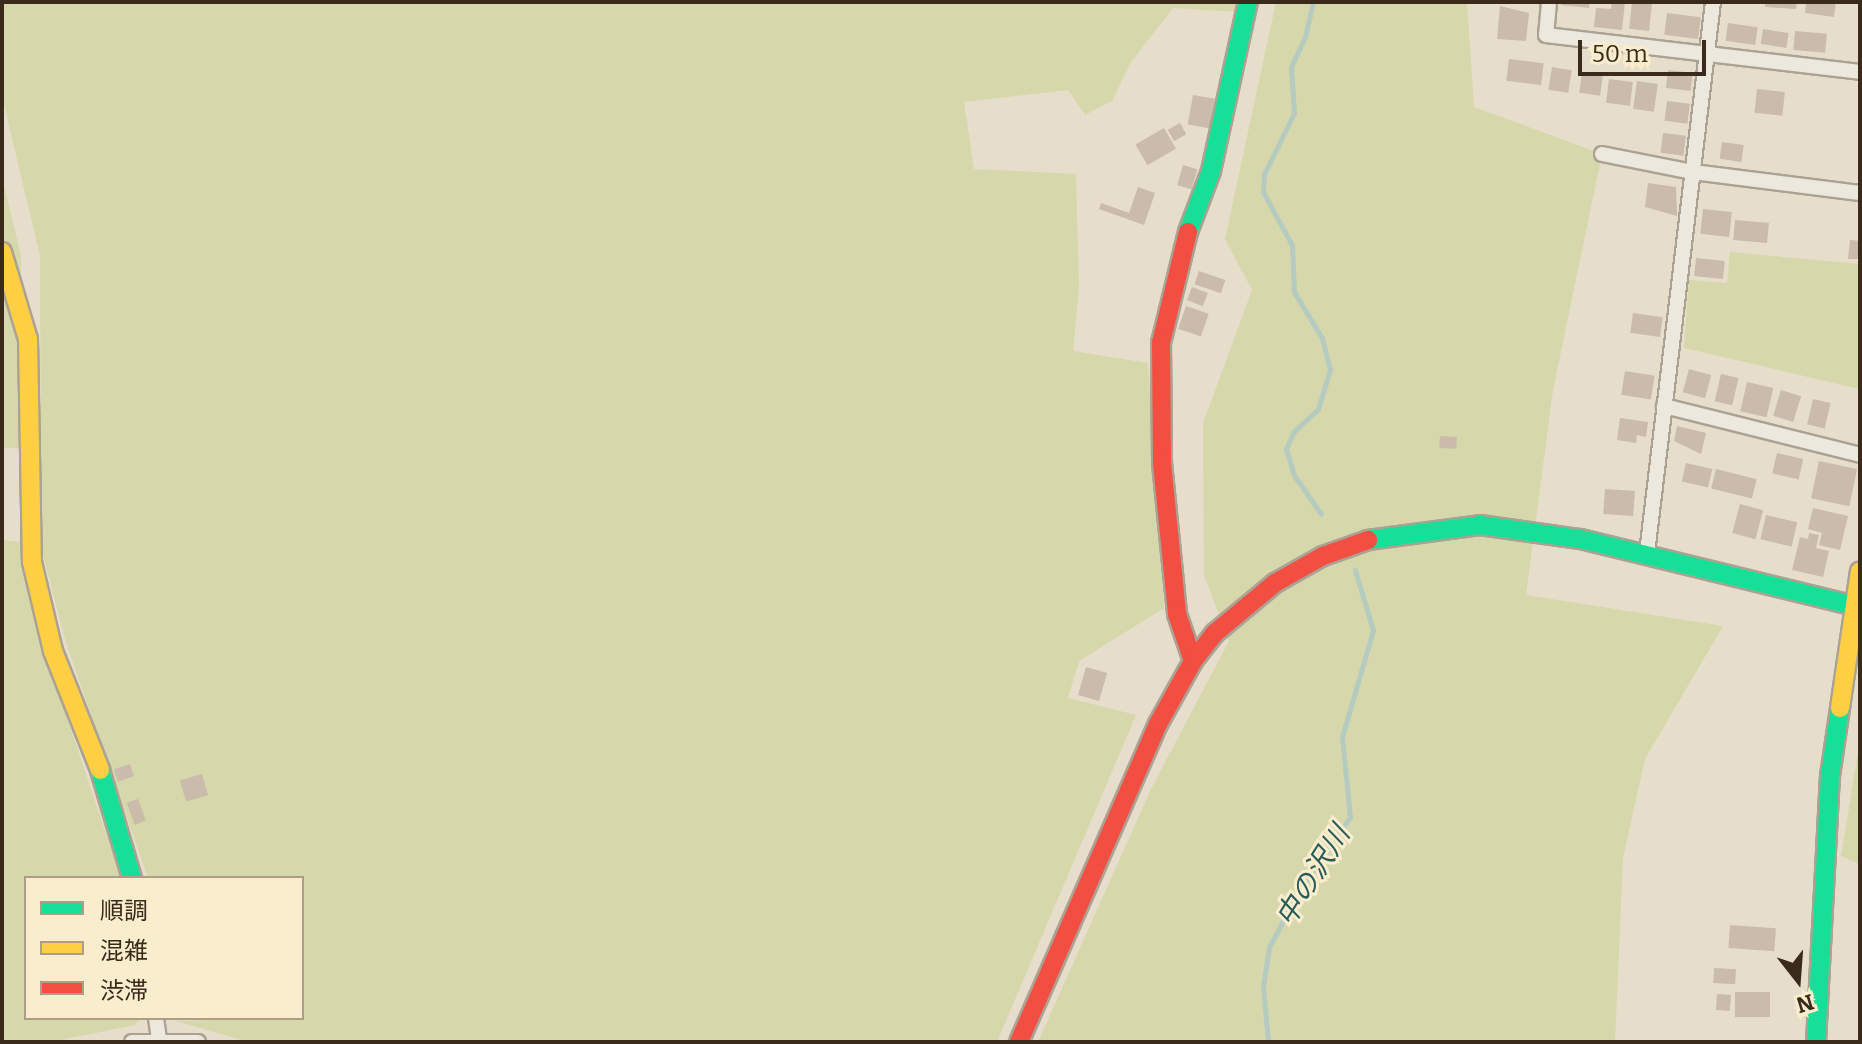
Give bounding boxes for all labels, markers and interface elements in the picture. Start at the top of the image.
scale bar [1582,24,1710,74]
text: 50 m [1592,40,1648,68]
water label: 中の沢川 [1269,820,1357,932]
legend [24,876,304,1020]
text: 順調 [100,897,148,925]
text: 混雑 [100,937,148,965]
north arrow [1758,940,1838,1020]
text: 渋滞 [100,977,148,1005]
text: N [1793,988,1817,1019]

